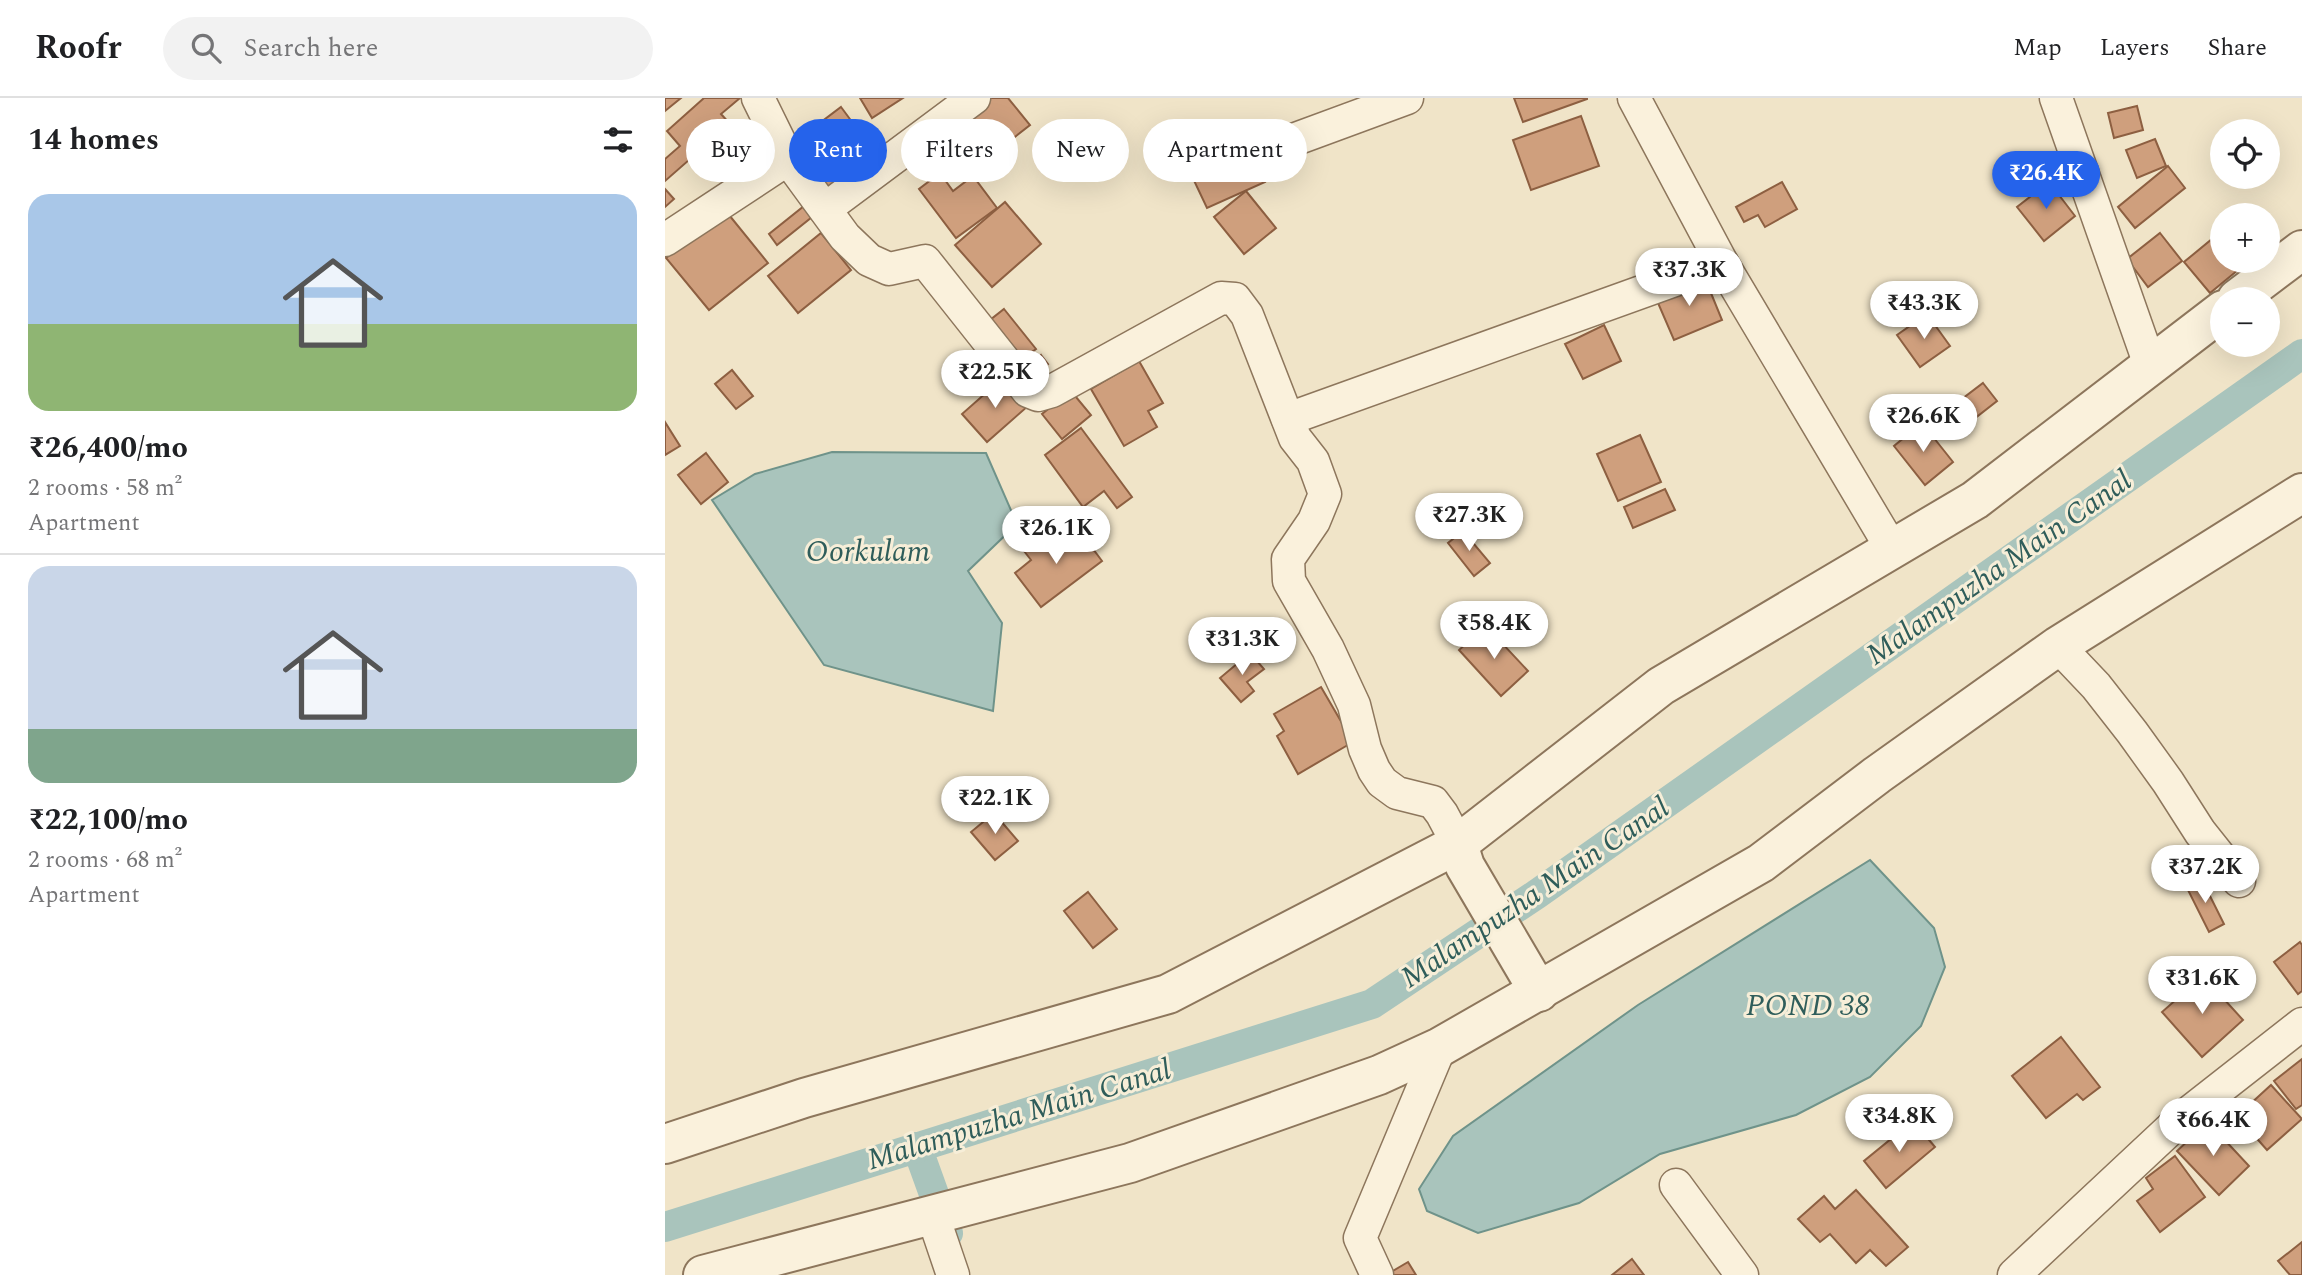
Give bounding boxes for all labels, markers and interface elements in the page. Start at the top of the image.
search box [163,17,653,80]
text: Roofr [35,23,121,73]
text: Search here [243,28,378,68]
icon: search [187,29,225,67]
text: Map [2013,30,2062,66]
text: Layers [2100,30,2170,66]
text: Share [2208,30,2267,66]
text: 14 homes [28,117,159,163]
chip: Buy [686,119,775,182]
chip: Rent [789,119,887,182]
chip: Filters [901,119,1018,182]
chip: New [1032,119,1129,182]
chip: Apartment [1143,119,1307,182]
map controls [2210,119,2280,357]
button: locate [2210,119,2280,189]
icon: filters [599,121,637,159]
pin: ₹26.4K [1989,152,2103,211]
text: ₹26.4K [2008,156,2084,191]
button: + [2210,203,2280,273]
icon: home [270,240,396,366]
pin: ₹37.3K [1632,248,1746,308]
text: ₹37.3K [1651,253,1727,288]
pin: ₹43.3K [1867,282,1981,341]
text: ₹43.3K [1886,286,1962,321]
button: − [2210,287,2280,357]
pin: ₹22.5K [938,350,1052,410]
text: ₹22.5K [957,355,1033,390]
pin: ₹26.6K [1866,394,1980,454]
text: ₹26.6K [1885,399,1961,434]
text: ₹26,400/mo [28,425,188,471]
water label: Malampuzha Main Canal [1856,458,2142,677]
text: 2 rooms · 58 m² [28,471,182,506]
pin: ₹27.3K [1412,494,1526,553]
text: ₹27.3K [1431,498,1507,533]
text: Apartment [28,506,140,541]
pin: ₹26.1K [999,506,1113,566]
text: ₹26.1K [1018,511,1094,546]
water label: Oorkulam [806,529,930,575]
pin: ₹58.4K [1437,602,1551,661]
text: ₹58.4K [1456,606,1532,641]
icon: home [270,612,396,738]
pin: ₹31.3K [1185,618,1299,677]
text: ₹31.3K [1204,622,1280,657]
pin: ₹22.1K [938,776,1052,836]
text: ₹22.1K [957,781,1033,816]
water label: Malampuzha Main Canal [1391,785,1679,1000]
text: ₹22,100/mo [28,797,188,843]
text: 2 rooms · 68 m² [28,843,182,878]
pin: ₹37.2K [2148,846,2262,905]
text: ₹37.2K [2167,850,2243,885]
text: Apartment [28,878,140,913]
pin: ₹31.6K [2145,956,2259,1016]
text: ₹31.6K [2164,961,2240,996]
water label: POND 38 [1746,983,1870,1029]
water label: Malampuzha Main Canal [861,1047,1177,1183]
pin: ₹34.8K [1842,1094,1956,1154]
pin: ₹66.4K [2156,1098,2270,1158]
text: ₹34.8K [1861,1099,1937,1134]
text: ₹66.4K [2175,1103,2251,1138]

